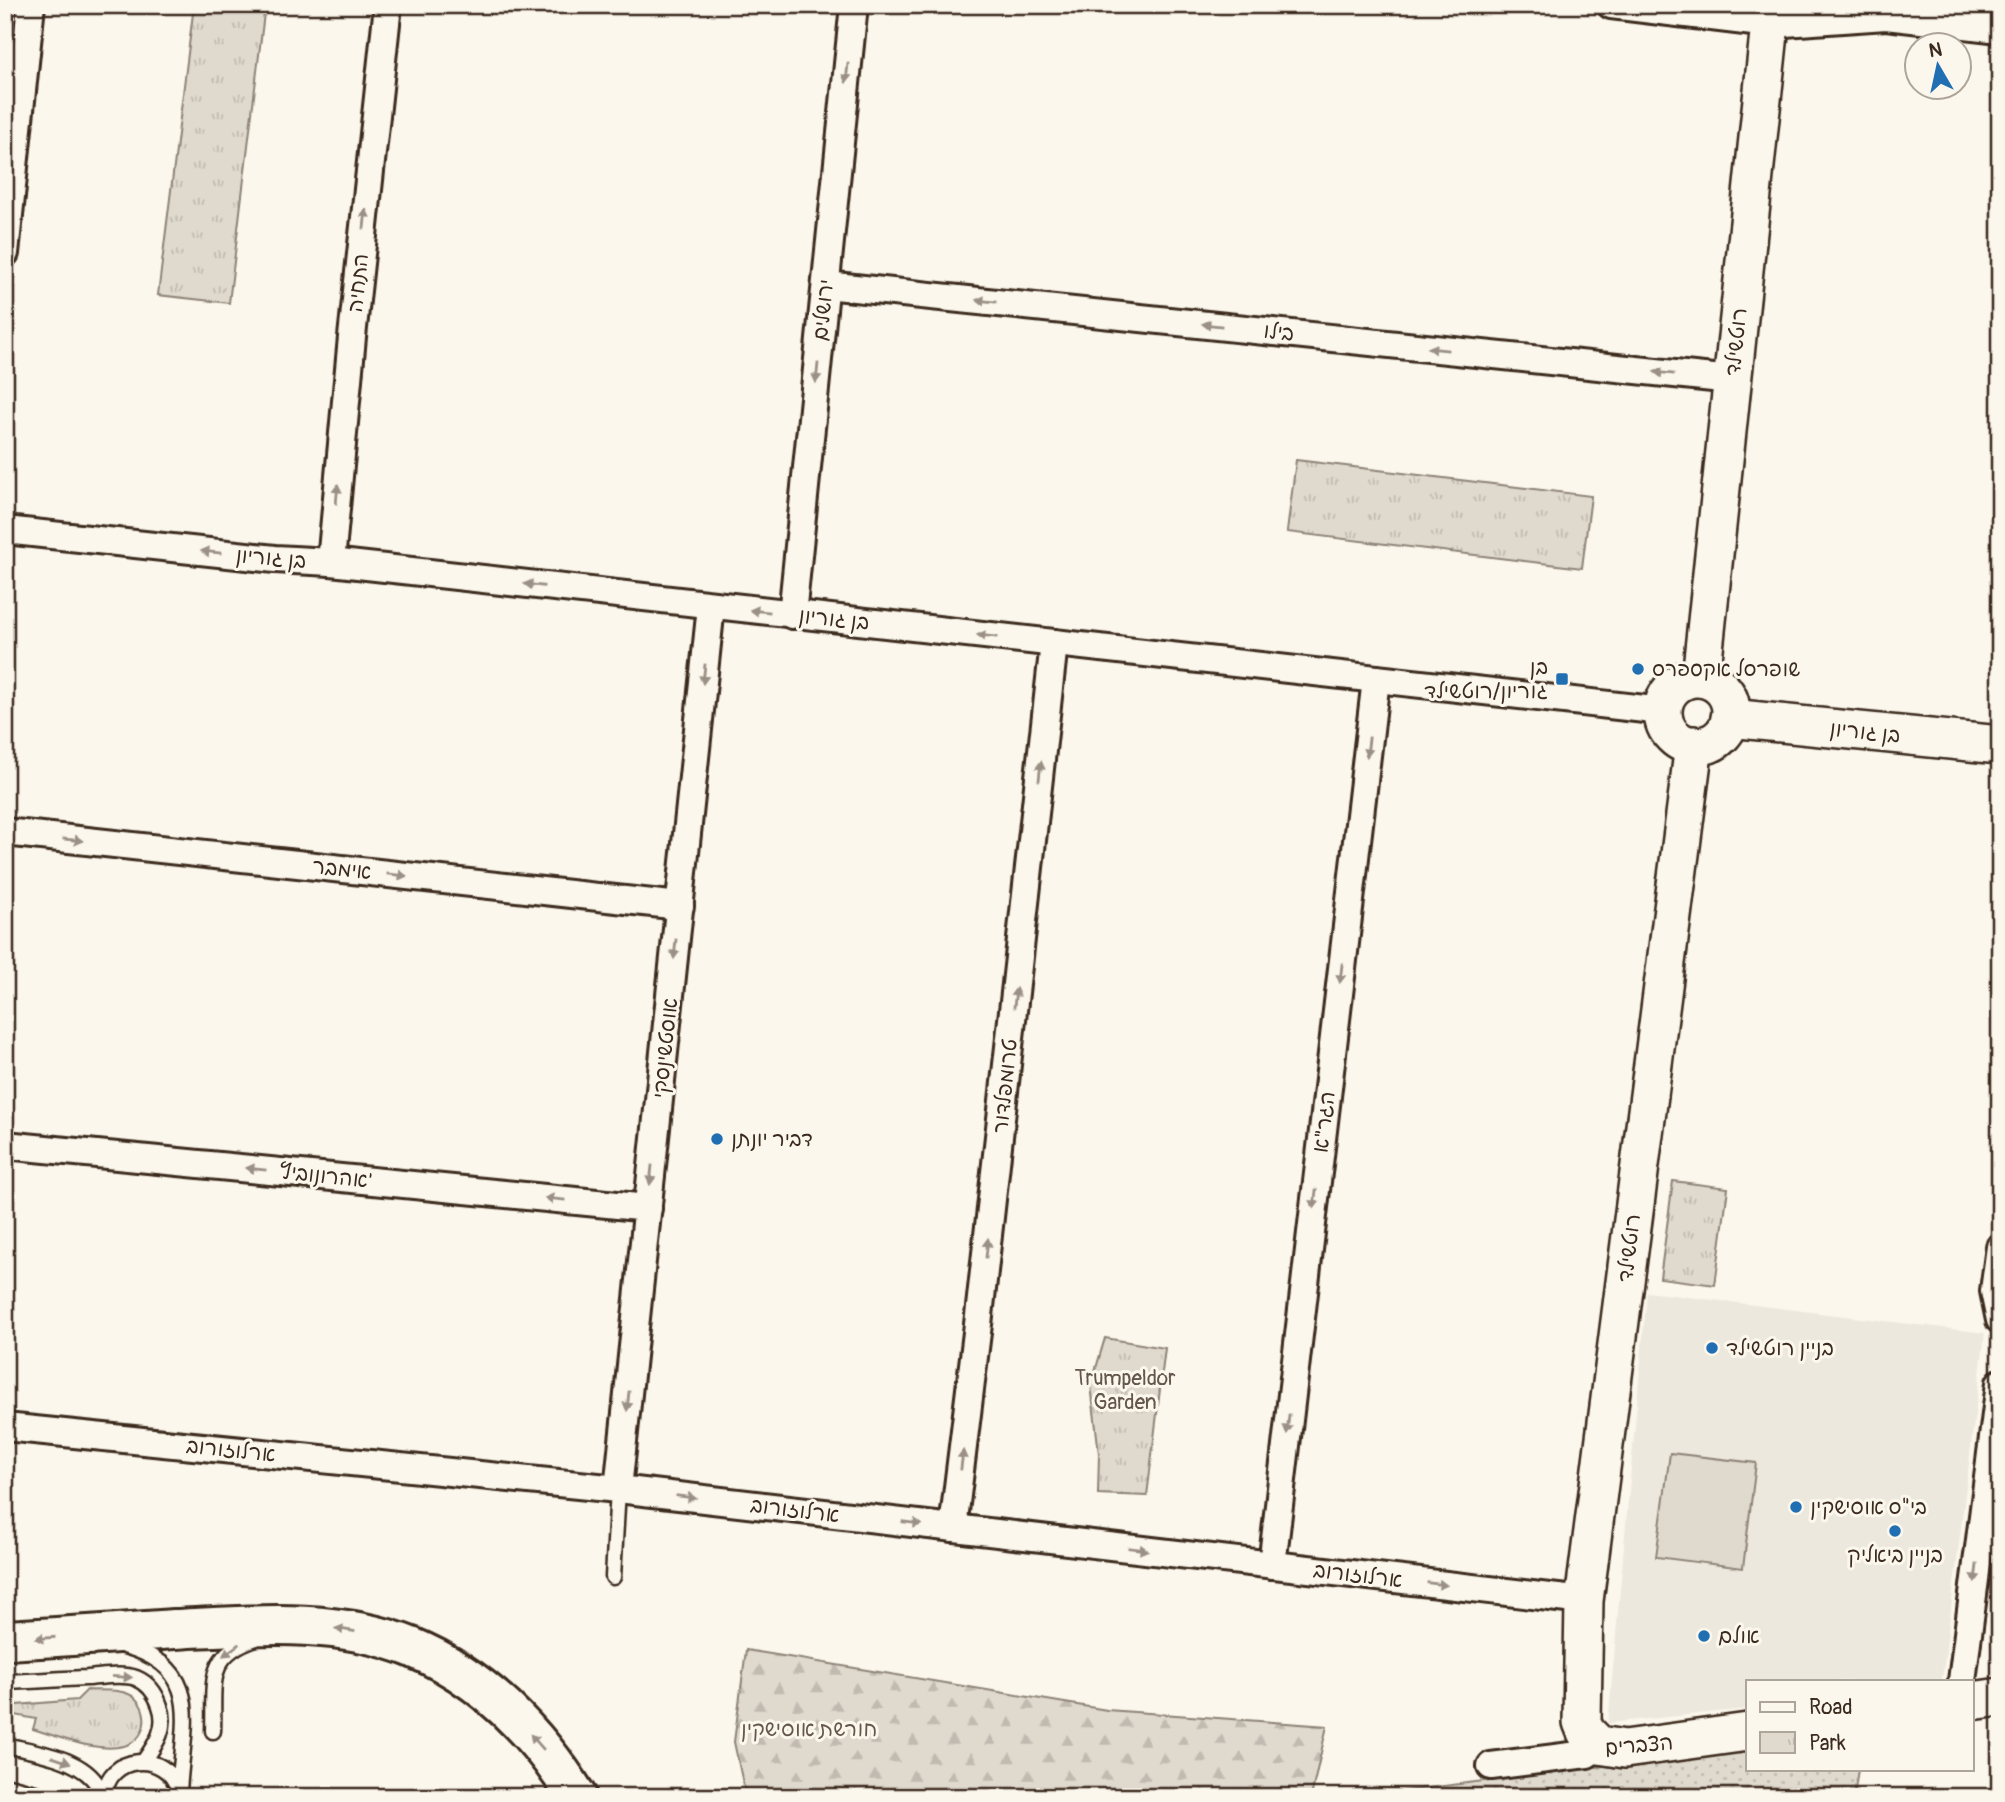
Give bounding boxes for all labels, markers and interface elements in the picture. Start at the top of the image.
north arrow [1904,32,1974,102]
text: N [1927,37,1944,63]
one-way arrow [842,62,853,84]
one-way arrow [360,208,371,230]
street label: התחיה [342,252,375,314]
street label: ירושלים [807,278,840,342]
one-way arrow [974,296,996,307]
street label: רוטשילד [1719,307,1754,378]
street label: בילו [1262,317,1296,348]
one-way arrow [1201,319,1223,330]
one-way arrow [1427,343,1449,354]
one-way arrow [811,362,822,384]
one-way arrow [1653,367,1675,378]
one-way arrow [332,483,343,505]
street label: בן גוריון [235,542,307,575]
one-way arrow [199,547,221,558]
one-way arrow [523,580,545,591]
street label: בן גוריון [797,602,871,637]
one-way arrow [749,606,771,617]
one-way arrow [975,630,997,641]
place label: בן גוריון/רוטשילד [1424,654,1548,705]
place label: שופרסל אקספרס [1652,656,1800,683]
marker: שופרסל אקספרס [1630,661,1646,677]
one-way arrow [698,663,709,685]
marker: בן גוריון/רוטשילד [1554,671,1570,687]
street label: בן גוריון [1828,715,1902,750]
one-way arrow [1363,736,1374,758]
one-way arrow [1035,760,1046,782]
one-way arrow [62,835,84,846]
street label: אימבר [311,853,373,886]
one-way arrow [386,870,408,881]
one-way arrow [669,938,680,960]
one-way arrow [1336,962,1347,984]
one-way arrow [1009,986,1020,1008]
street label: אוסטשינסקי [647,996,684,1100]
street label: טרומפלדור [987,1037,1024,1135]
street label: הגר"א [1307,1090,1342,1154]
place label: דביר יונתן [731,1126,813,1153]
marker: דביר יונתן [709,1131,725,1147]
street label: אהרונוביץ' [278,1158,374,1195]
one-way arrow [245,1163,267,1174]
one-way arrow [645,1164,656,1186]
one-way arrow [1309,1188,1320,1210]
one-way arrow [544,1193,566,1204]
street label: רוטשילד [1612,1212,1647,1284]
one-way arrow [981,1237,992,1259]
place label: בניין רוטשילד [1726,1335,1834,1362]
marker: בניין רוטשילד [1704,1340,1720,1356]
park label: Trumpeldor Garden [1074,1365,1176,1416]
one-way arrow [622,1390,633,1412]
one-way arrow [1283,1414,1294,1436]
street label: ארלוזורוב [185,1432,277,1469]
one-way arrow [956,1449,967,1471]
one-way arrow [675,1492,697,1503]
street label: ארלוזורוב [749,1492,841,1529]
place label: בי"ס אוסישקין [1810,1494,1927,1521]
marker: בי"ס אוסישקין [1788,1499,1804,1515]
one-way arrow [901,1518,923,1529]
marker: בניין ביאליק [1887,1523,1903,1539]
place label: בניין ביאליק [1847,1542,1943,1569]
one-way arrow [1127,1544,1149,1555]
street label: ארלוזורוב [1312,1557,1404,1594]
one-way arrow [1970,1562,1981,1584]
one-way arrow [1426,1578,1448,1589]
place label: אולם [1718,1623,1760,1650]
one-way arrow [334,1625,356,1636]
marker: אולם [1696,1628,1712,1644]
one-way arrow [33,1633,55,1644]
one-way arrow [223,1643,241,1658]
one-way arrow [111,1672,133,1683]
legend [1746,1680,1974,1770]
text: Road [1809,1694,1853,1721]
park label: חורשת אוסישקין [741,1716,877,1743]
street label: הצברים [1604,1729,1674,1762]
text: Park [1809,1730,1846,1757]
one-way arrow [529,1733,545,1751]
one-way arrow [51,1755,72,1766]

